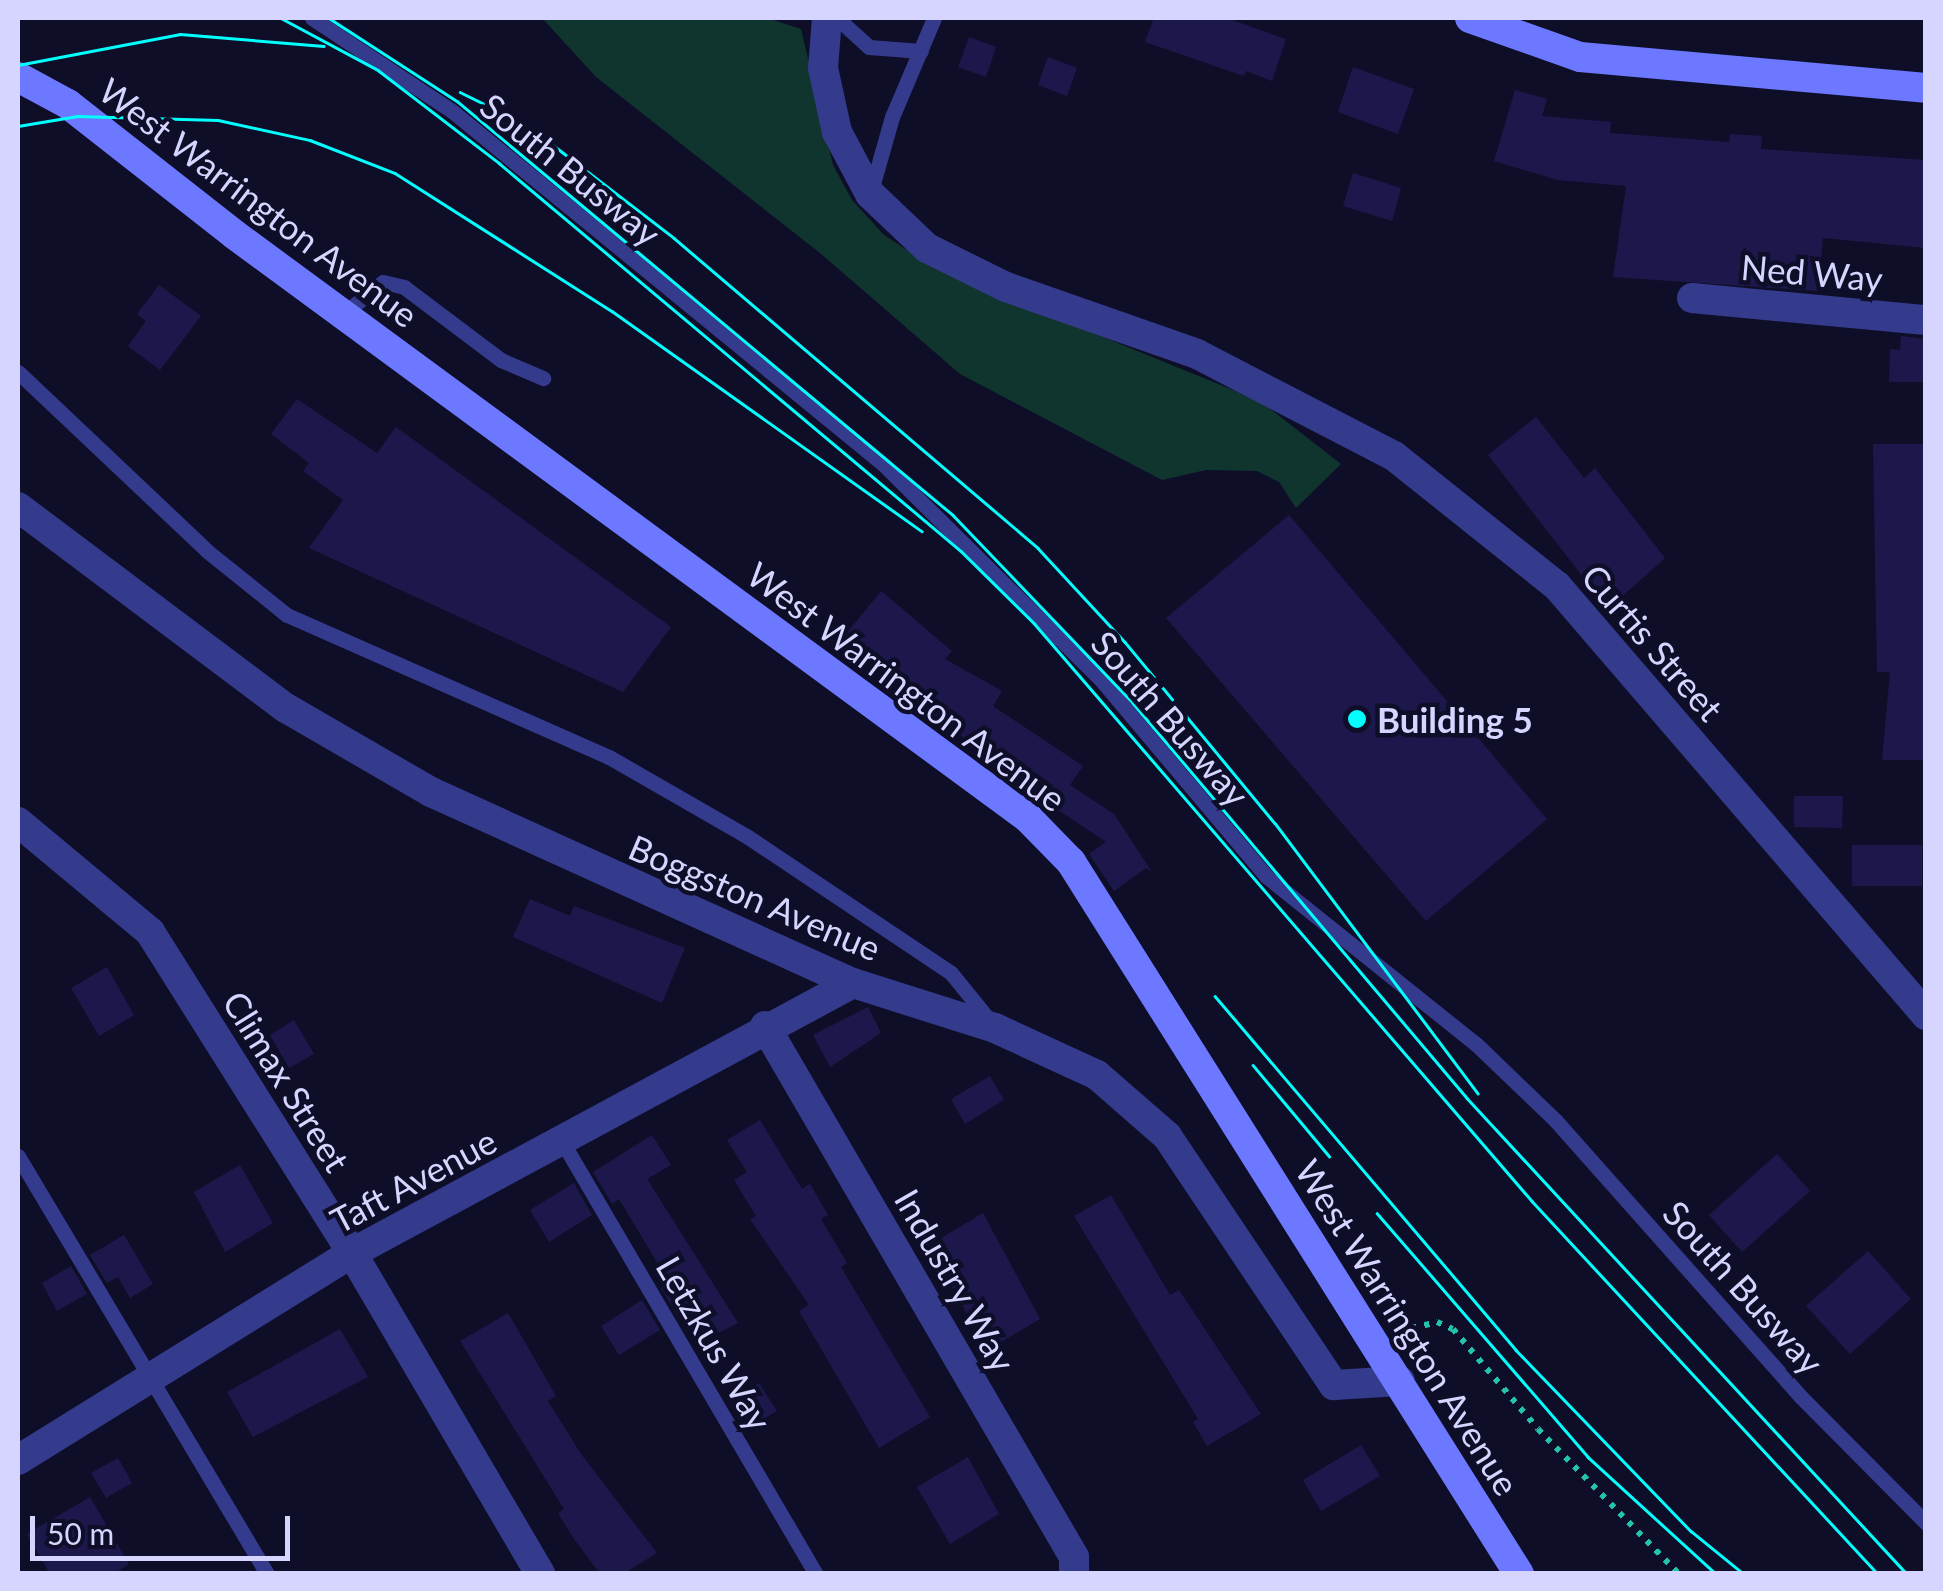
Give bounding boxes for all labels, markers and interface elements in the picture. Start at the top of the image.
street label: West Warrington Avenue [91,68,427,336]
street label: South Busway [473,84,669,254]
street label: Ned Way [1739,245,1885,299]
street label: West Warrington Avenue [739,552,1075,820]
street label: Curtis Street [1574,555,1732,729]
street label: South Busway [1083,622,1259,814]
place label: Building 5 [1377,698,1533,740]
marker: Building 5 [1346,708,1368,730]
street label: Boggston Avenue [622,825,888,969]
street label: Climax Street [215,983,359,1179]
street label: Taft Avenue [323,1119,503,1241]
street label: West Warrington Avenue [1287,1151,1529,1503]
street label: Industry Way [887,1181,1025,1379]
street label: South Busway [1655,1192,1833,1382]
street label: Letzkus Way [648,1248,782,1438]
scale bar [35,1496,295,1558]
text: 50 m [47,1515,114,1551]

